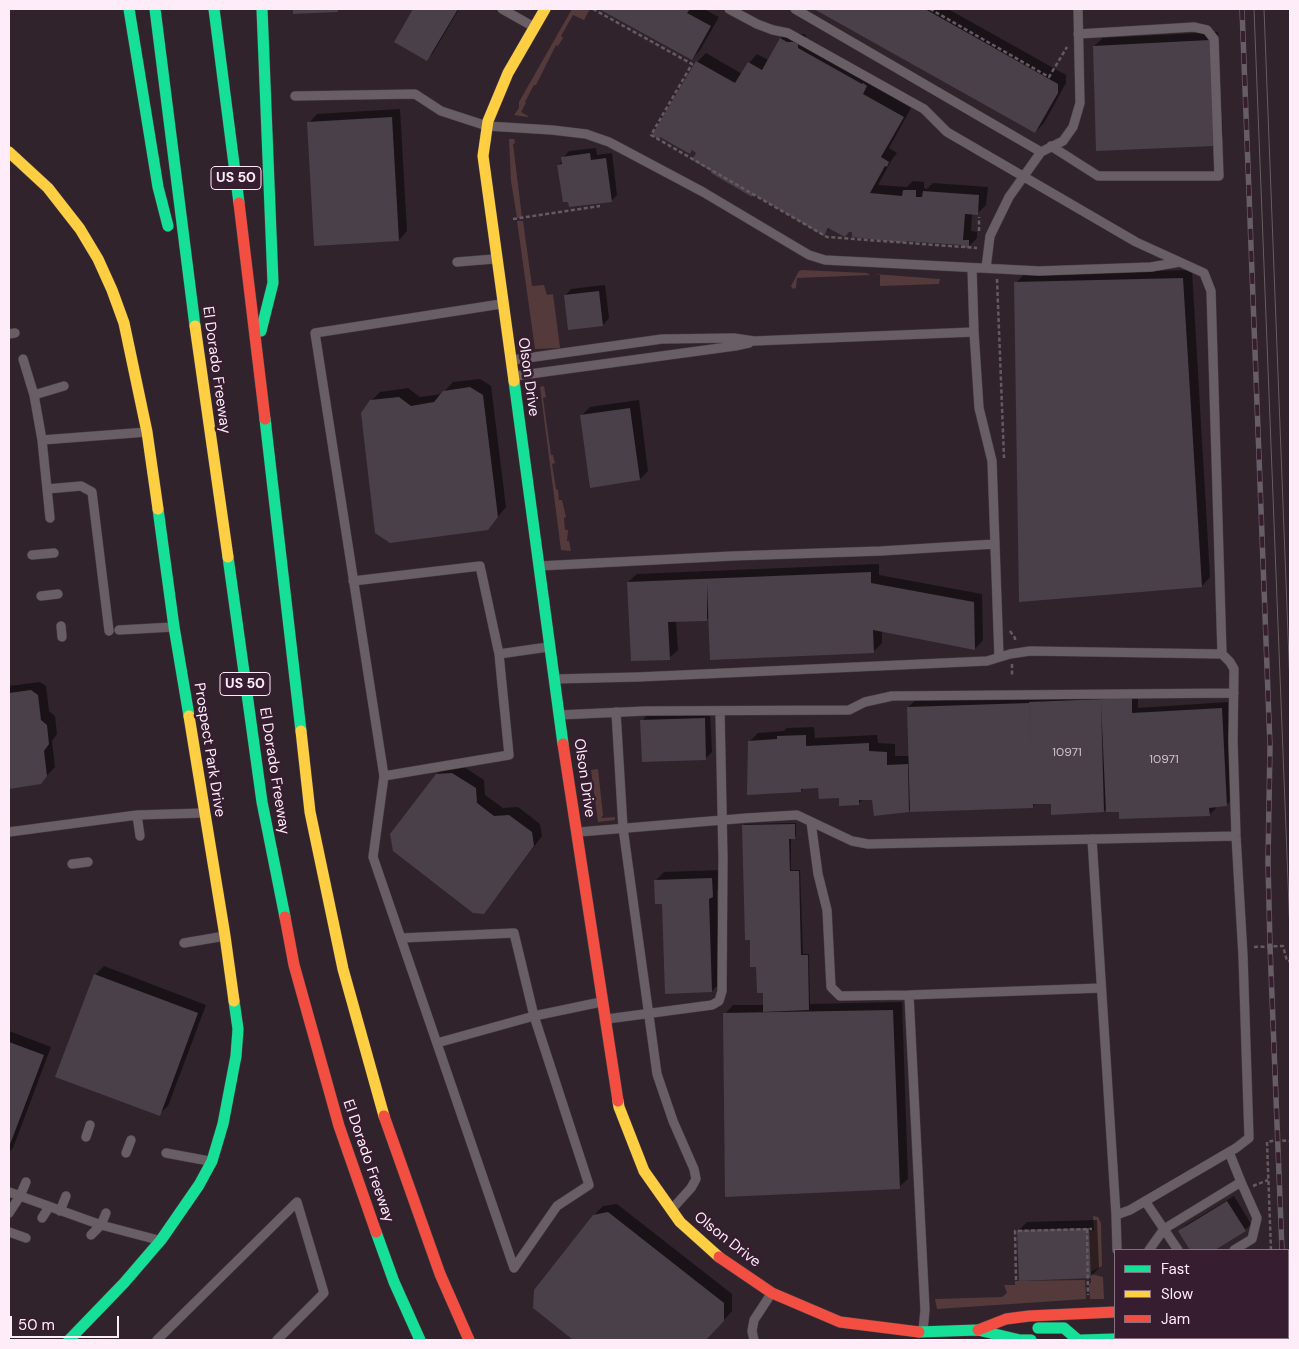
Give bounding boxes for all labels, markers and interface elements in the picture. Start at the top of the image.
road number: US 50 [211,167,261,190]
street label: El Dorado Freeway [198,305,234,435]
street label: Olson Drive [514,336,542,418]
road number: US 50 [220,672,270,696]
street label: Prospect Park Drive [189,682,229,818]
street label: El Dorado Freeway [255,706,293,836]
street label: Olson Drive [570,737,598,819]
house number: 10971 [1052,746,1082,760]
house number: 10971 [1149,753,1179,767]
street label: El Dorado Freeway [339,1097,397,1225]
street label: Olson Drive [690,1208,764,1272]
legend [1114,1249,1289,1339]
text: Fast [1161,1259,1190,1279]
text: Slow [1161,1284,1193,1304]
scale bar [12,1306,121,1338]
text: Jam [1161,1309,1190,1329]
text: 50 m [18,1315,55,1335]

